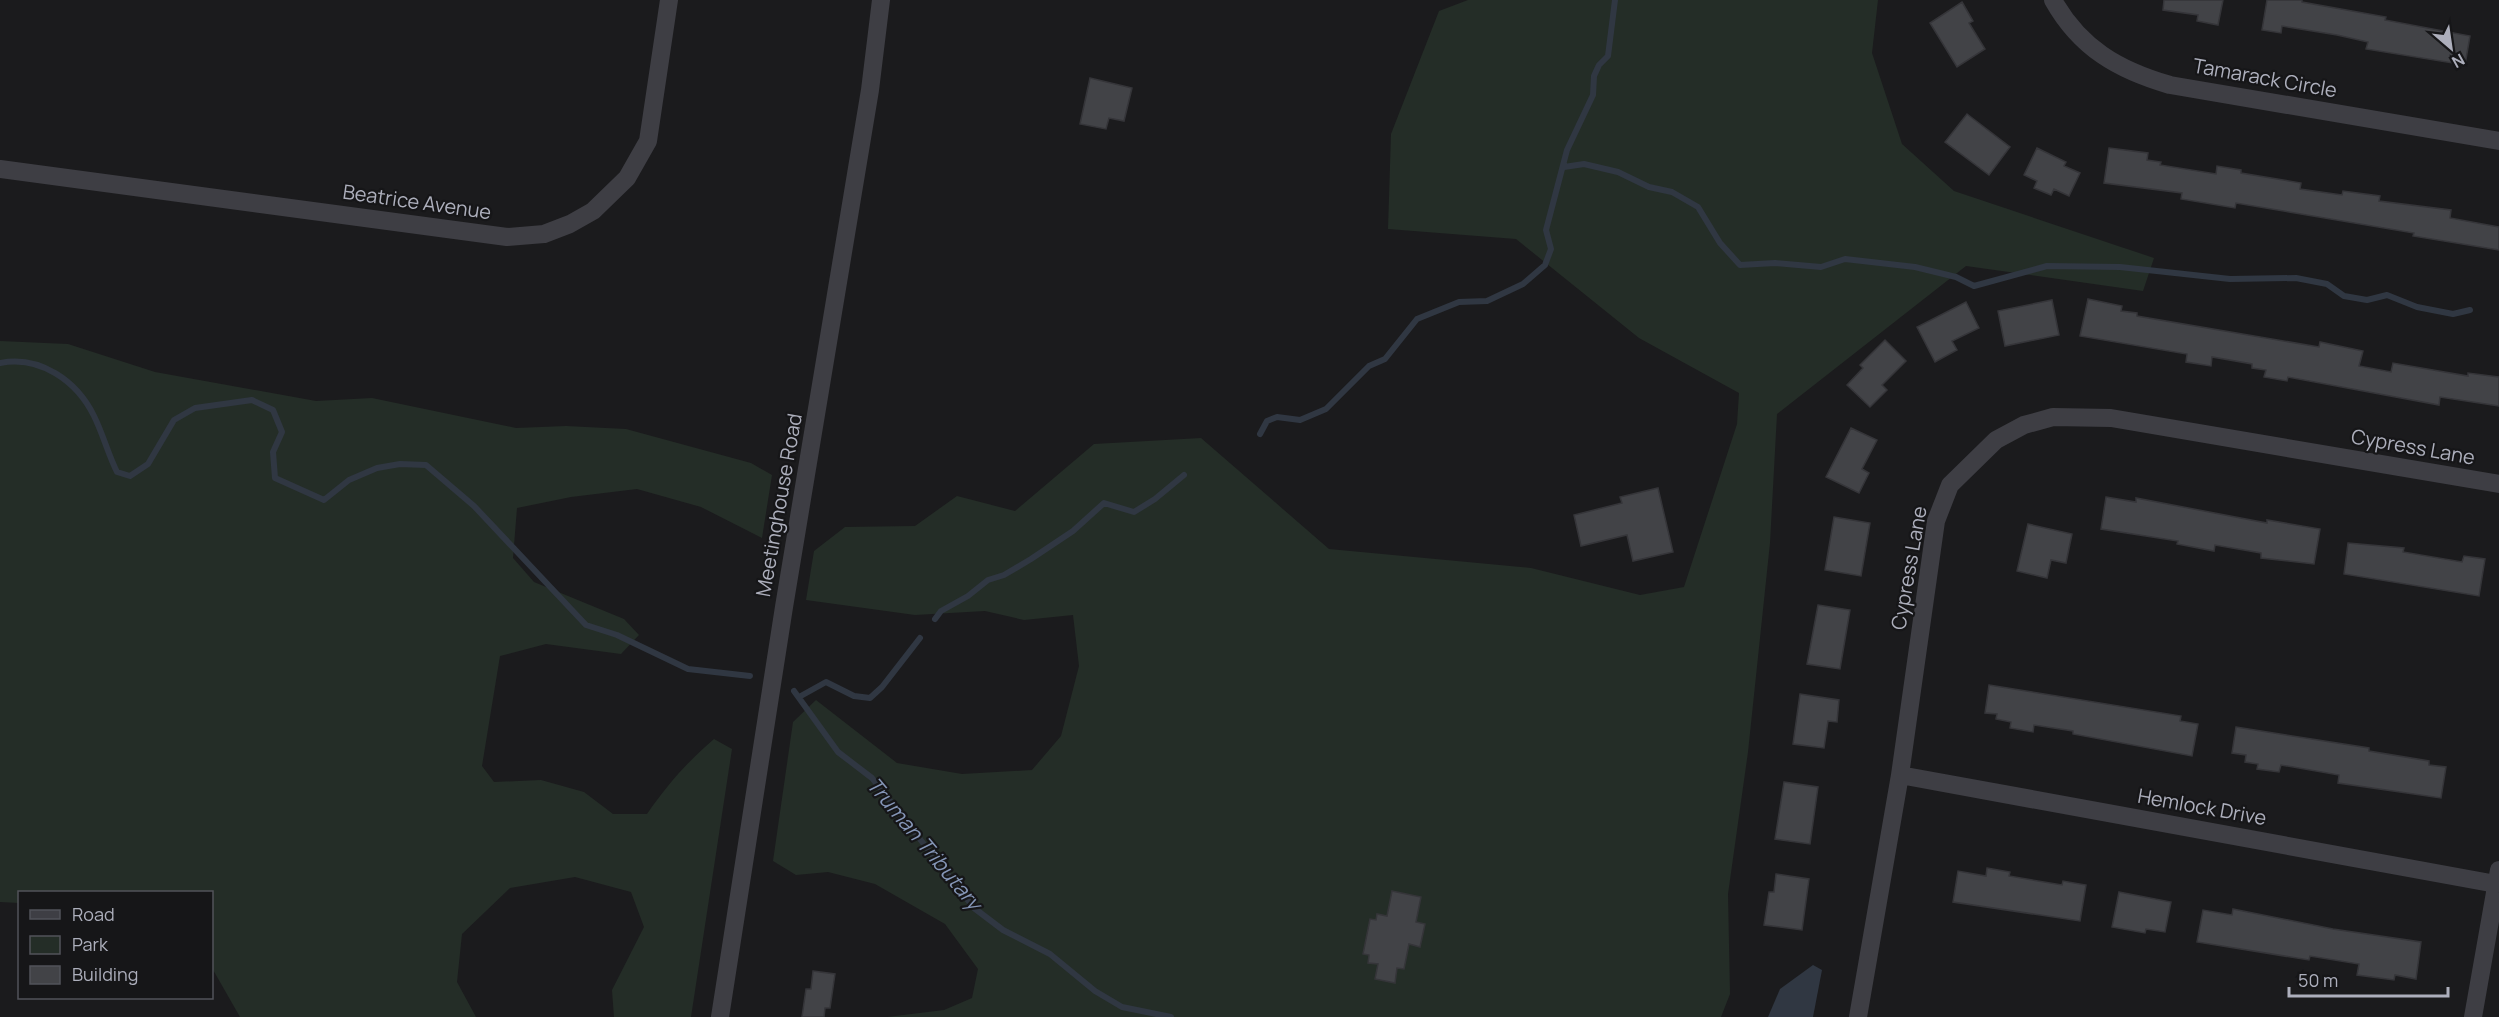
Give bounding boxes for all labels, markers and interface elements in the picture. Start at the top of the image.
north arrow [2421,18,2481,78]
text: N [2448,49,2469,74]
street label: Tamarack Circle [2191,52,2339,103]
street label: Beatrice Avenue [341,178,493,225]
street label: Meetinghouse Road [749,411,808,599]
street label: Cypress Lane [2349,422,2477,471]
street label: Cypress Lane [1884,504,1933,632]
water label: Truman Tributary [861,771,990,918]
street label: Hemlock Drive [2136,782,2269,831]
legend [18,891,213,999]
text: Road [72,902,115,926]
text: Park [72,932,109,956]
scale bar [2289,960,2448,998]
text: Building [72,962,138,986]
text: 50 m [2298,968,2338,992]

